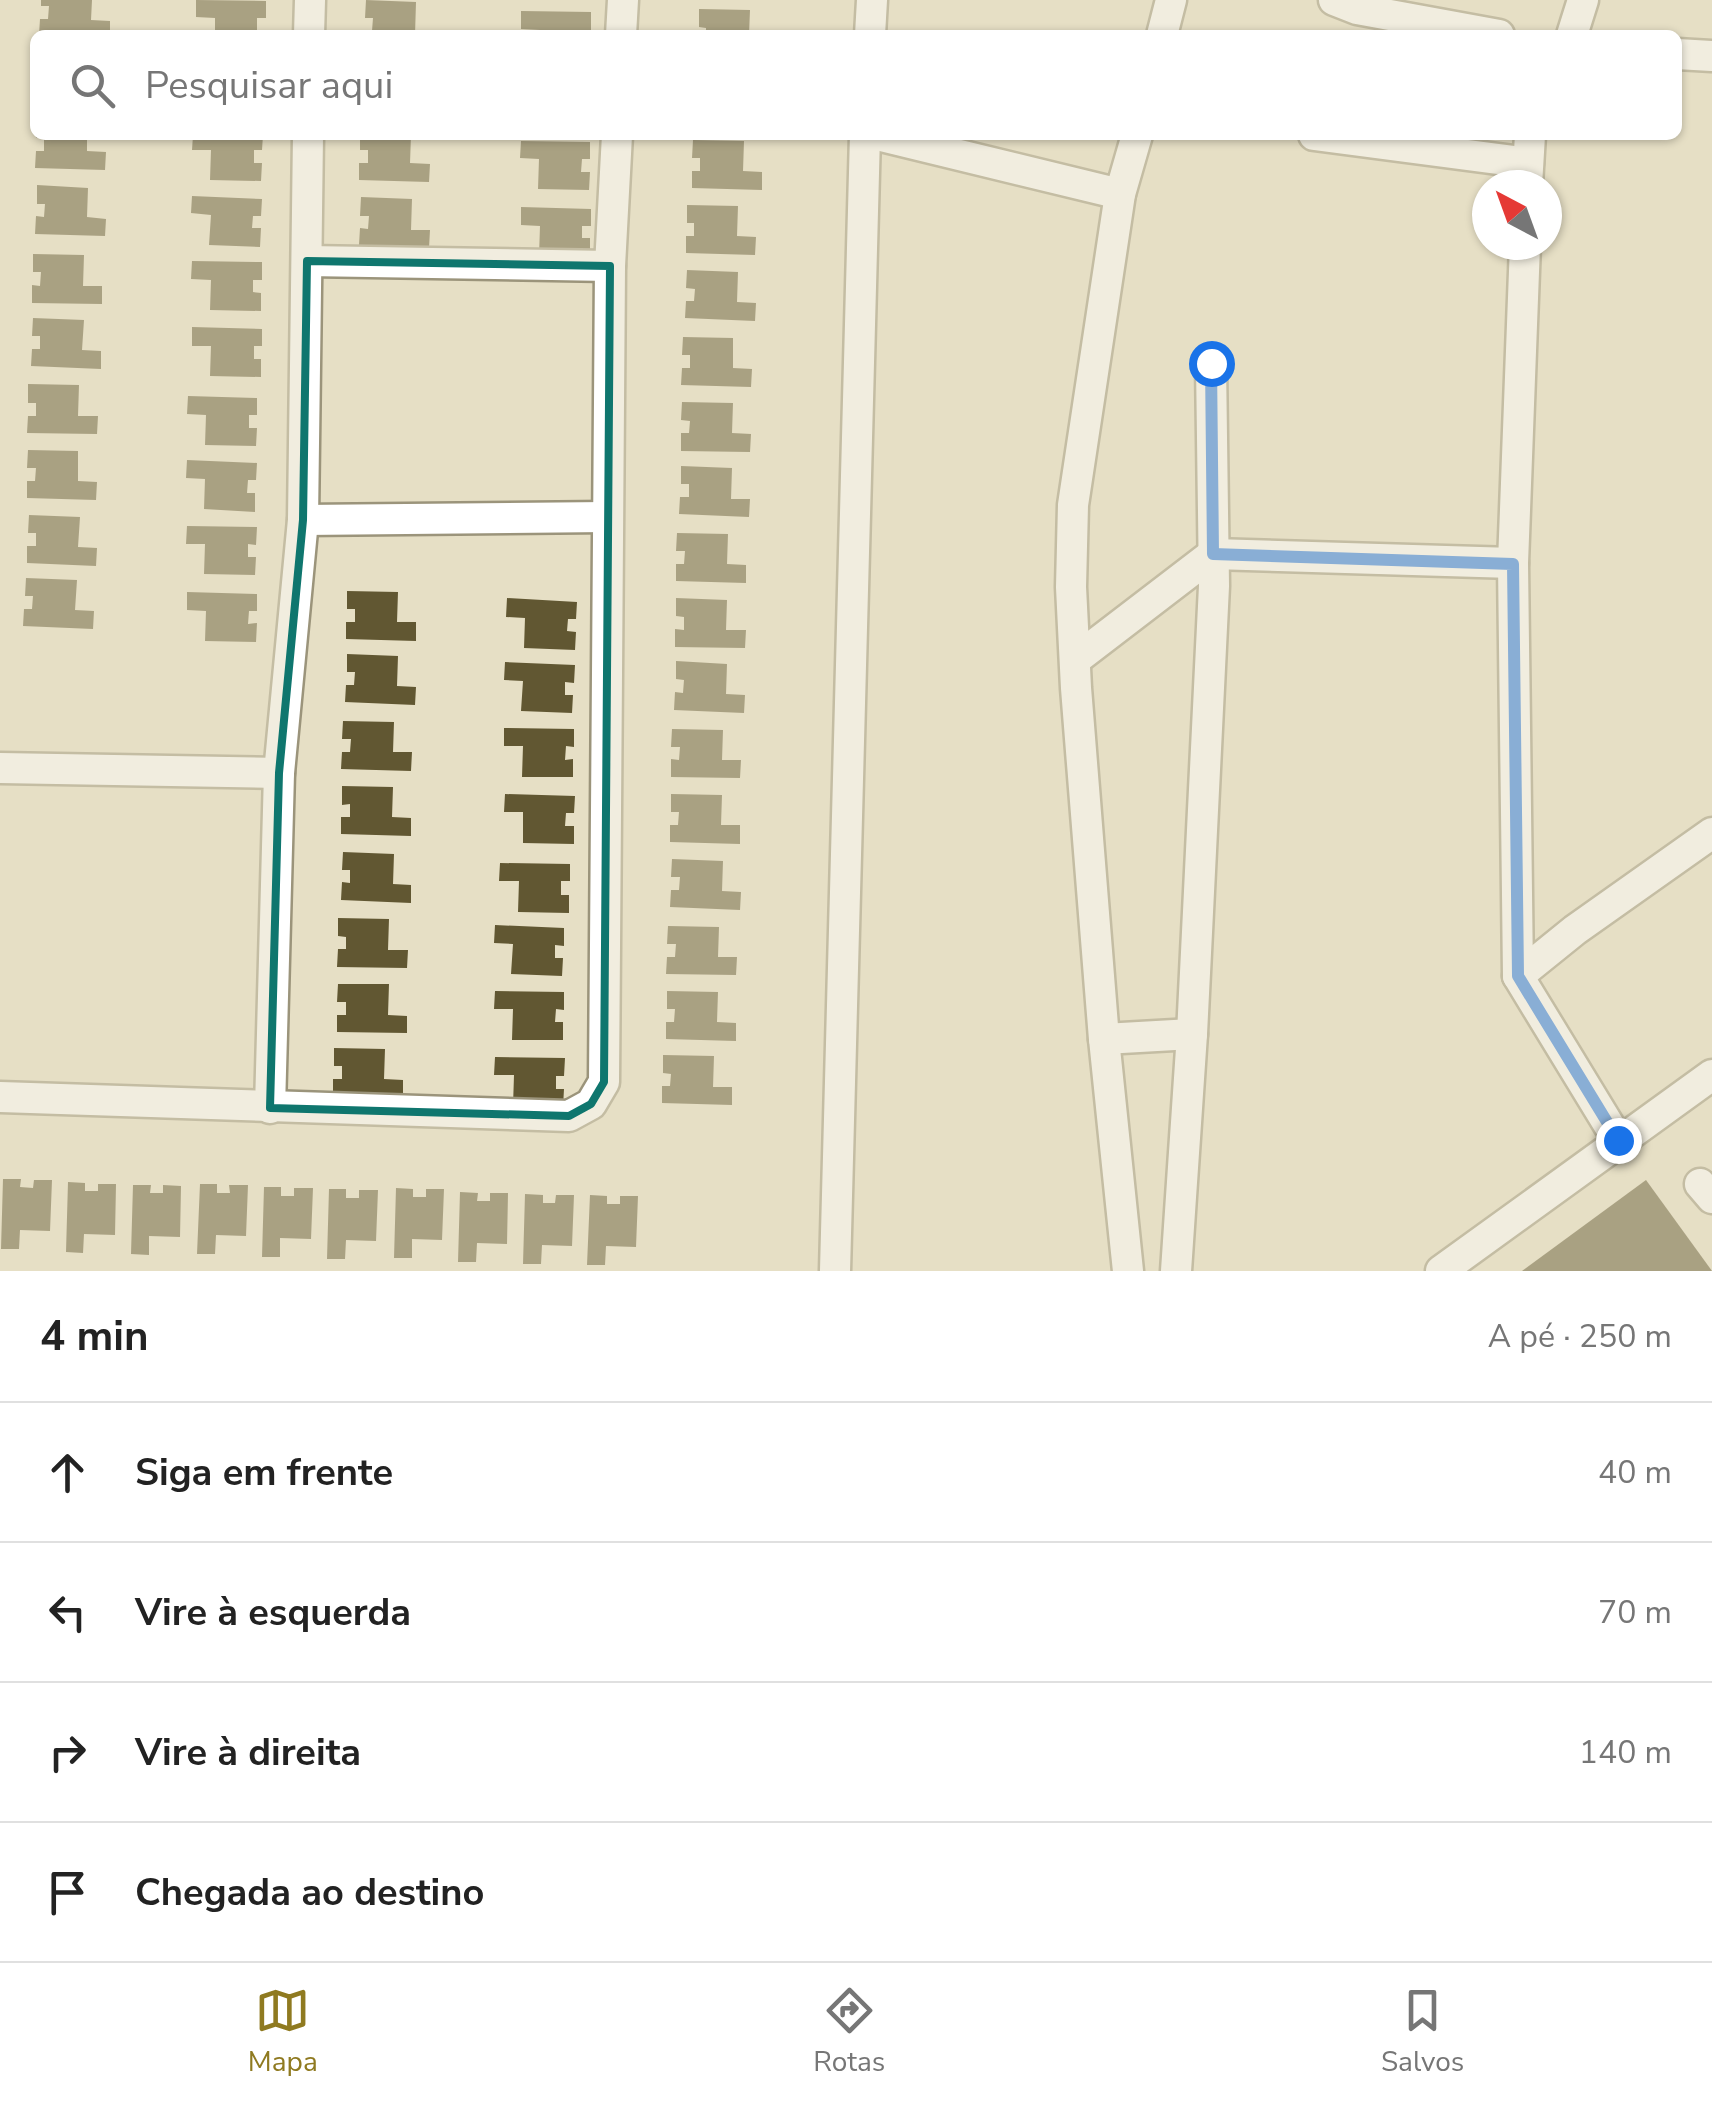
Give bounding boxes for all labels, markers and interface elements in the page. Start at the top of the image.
search box [30,30,1682,140]
icon: search [65,58,120,113]
text: Pesquisar aqui [145,60,393,111]
north arrow [1472,170,1562,260]
route start [1189,341,1235,387]
route end [1596,1118,1642,1164]
text: 4 min [40,1308,149,1365]
text: A pé · 250 m [1488,1315,1672,1358]
icon: ahead [40,1445,95,1500]
text: Siga em frente [135,1447,393,1498]
text: 40 m [1598,1451,1672,1494]
icon: left [40,1585,95,1640]
text: Vire à esquerda [135,1587,411,1638]
text: 70 m [1598,1591,1672,1634]
icon: right [40,1725,95,1780]
text: Vire à direita [135,1727,361,1778]
text: 140 m [1579,1731,1672,1774]
icon: arrive [40,1865,95,1920]
text: Chegada ao destino [135,1867,484,1918]
tab: Mapa [248,1983,318,2081]
tab: Rotas [813,1983,885,2081]
tab: Salvos [1381,1983,1464,2081]

